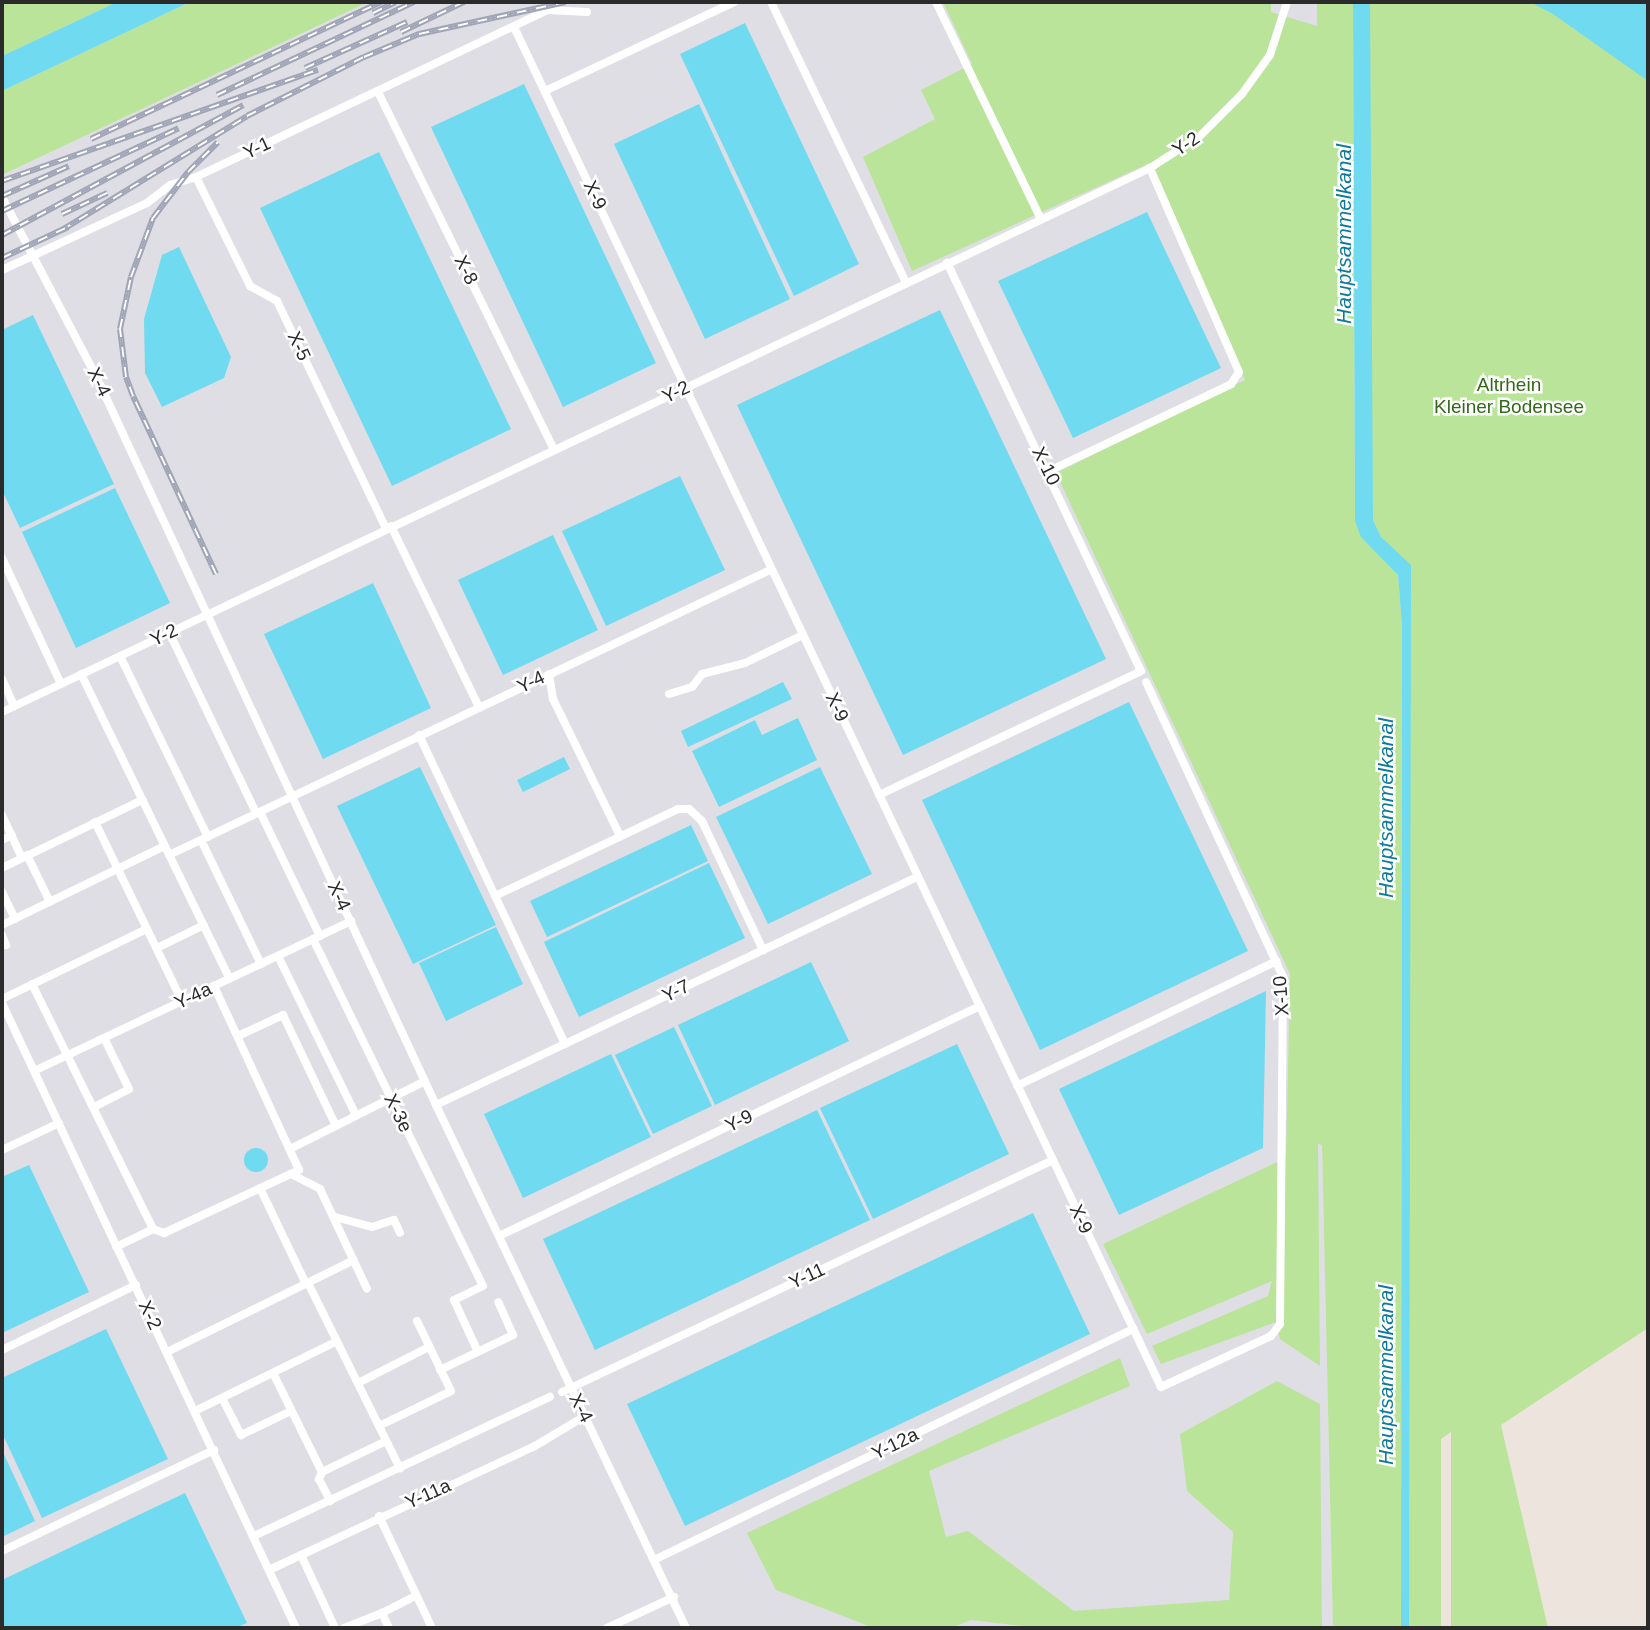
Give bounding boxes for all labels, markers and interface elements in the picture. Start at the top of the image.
street label: Y-2 [1168,127,1204,161]
street label: Y-1 [240,132,274,164]
water label: Hauptsammelkanal [1331,144,1357,324]
street label: X-9 [578,177,612,213]
street label: X-8 [449,252,483,288]
street label: X-5 [282,328,316,364]
street label: X-4 [82,364,116,400]
park label: Altrhein Kleiner Bodensee [1434,374,1584,418]
street label: Y-2 [659,376,693,408]
street label: X-10 [1027,443,1065,489]
street label: Y-2 [147,619,181,651]
street label: Y-4 [514,666,548,698]
street label: X-9 [820,689,854,725]
water label: Hauptsammelkanal [1373,718,1399,898]
street label: X-4 [322,878,356,914]
street label: Y-7 [659,975,693,1007]
street label: X-10 [1268,975,1294,1017]
street label: Y-4a [171,978,215,1014]
street label: X-3e [379,1090,417,1136]
street label: Y-9 [722,1105,756,1137]
street label: X-9 [1064,1201,1098,1237]
street label: Y-11 [785,1258,829,1294]
water label: Hauptsammelkanal [1373,1285,1399,1465]
street label: X-2 [133,1297,167,1333]
street label: X-4 [564,1390,598,1426]
street label: Y-12a [868,1423,922,1465]
street label: Y-11a [402,1474,454,1514]

